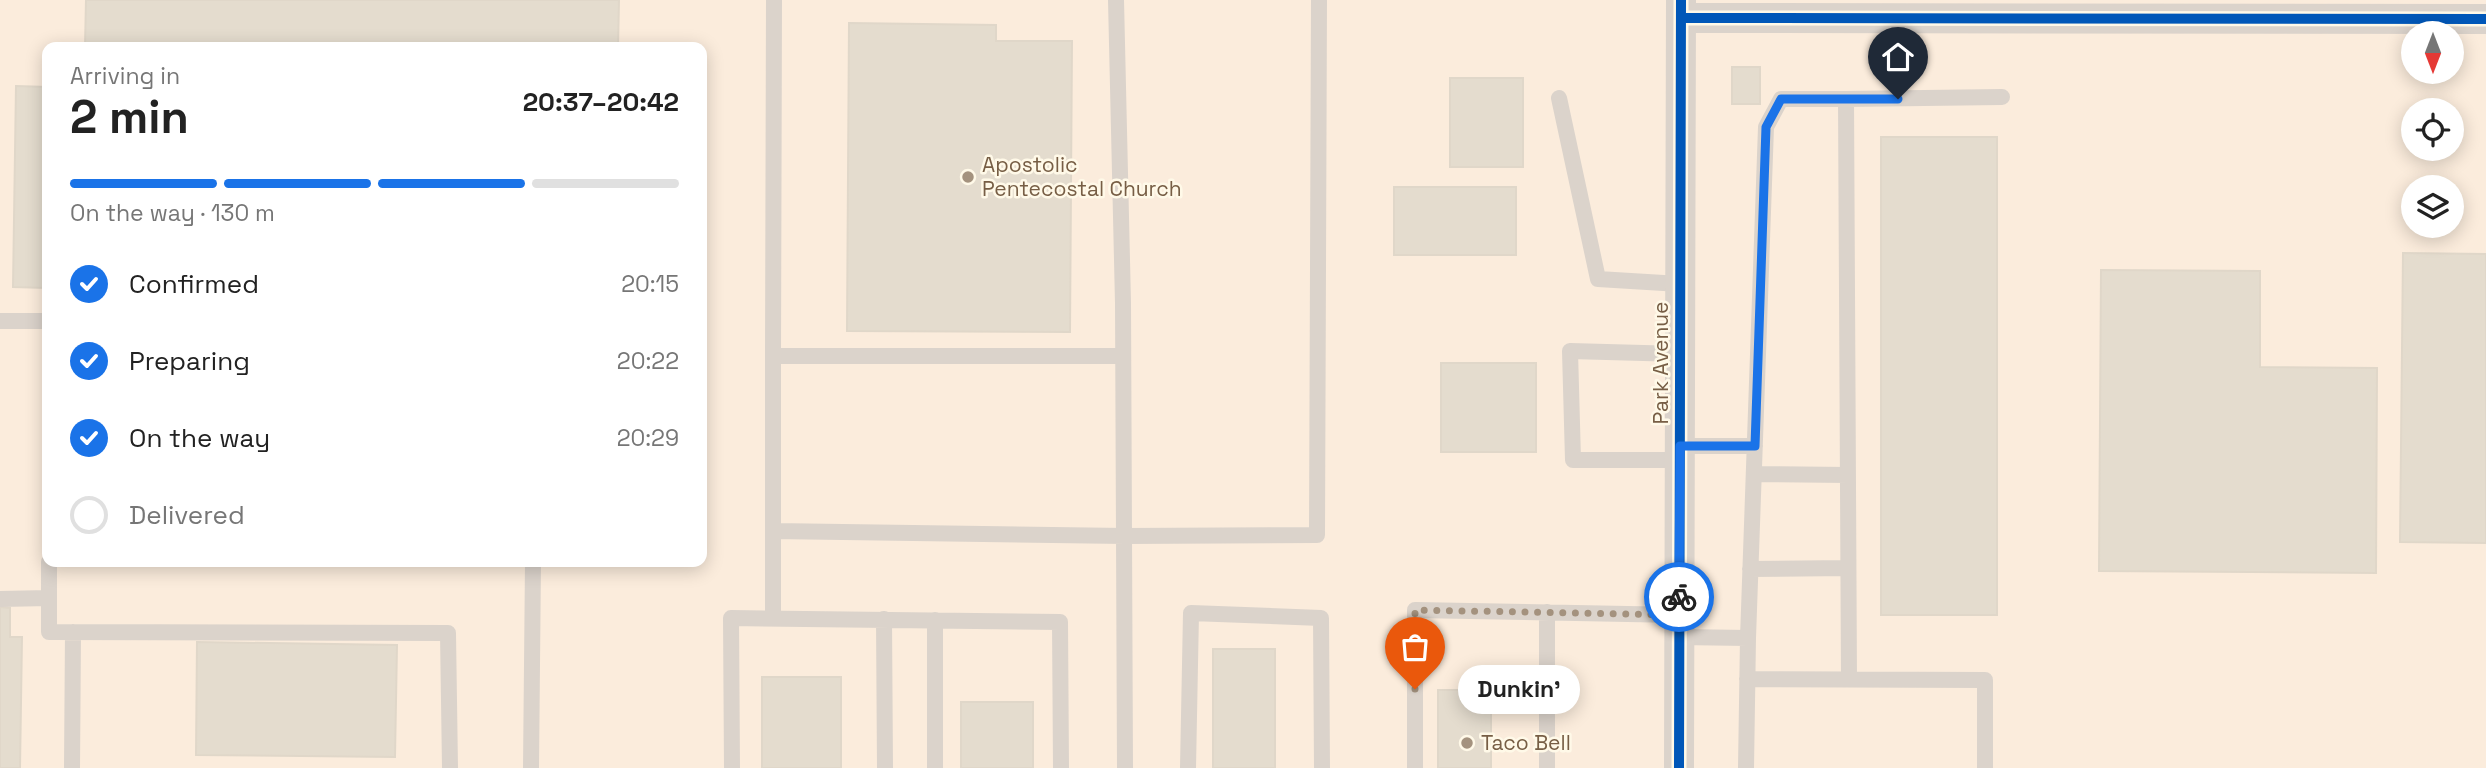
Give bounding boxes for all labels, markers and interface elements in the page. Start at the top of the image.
north arrow [2401,21,2464,84]
map controls [2401,21,2464,238]
pin [1868,27,1928,99]
icon: home [1879,38,1917,76]
text: Arriving in [70,61,180,91]
text: 20:37–20:42 [523,85,679,119]
text: 2 min [70,88,189,146]
button: locate [2401,98,2464,161]
place label: Apostolic Pentecostal Church [982,151,1182,202]
marker: Apostolic Pentecostal Church [960,169,976,185]
button: layers [2401,175,2464,238]
text: On the way · 130 m [70,198,275,228]
icon: check [70,265,108,303]
text: Confirmed [129,267,259,301]
text: 20:15 [621,269,679,299]
street label: Park Avenue [1647,302,1674,424]
icon: check [70,342,108,380]
text: Preparing [129,344,250,378]
text: 20:22 [617,346,679,376]
icon: check [70,419,108,457]
text: On the way [129,421,270,455]
text: 20:29 [617,423,679,453]
text: Delivered [129,498,245,532]
courier [1644,562,1714,632]
icon: bike [1660,578,1698,616]
pin [1385,617,1445,689]
icon: bag [1396,628,1434,666]
callout: Dunkin' [1457,664,1580,714]
text: Dunkin' [1477,674,1561,704]
place label: Taco Bell [1481,729,1571,756]
marker: Taco Bell [1459,735,1475,751]

